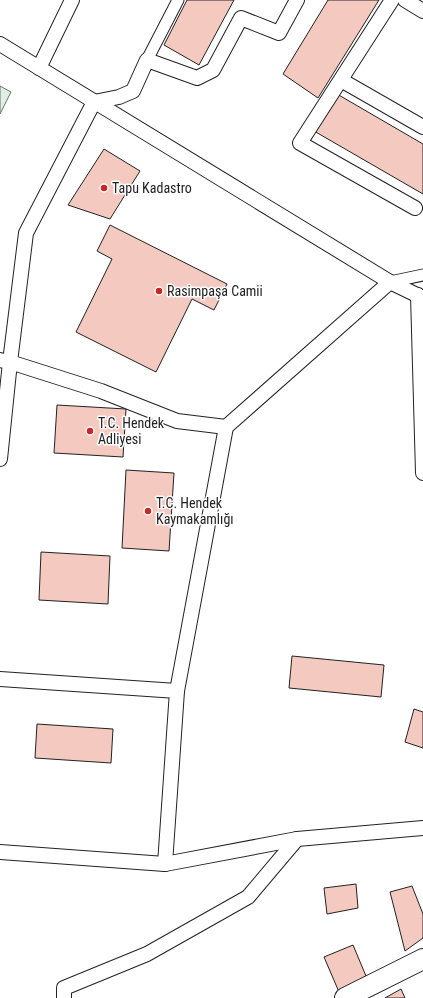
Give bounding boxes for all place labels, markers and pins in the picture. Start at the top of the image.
place label: Tapu Kadastro [112,180,192,196]
marker: Tapu Kadastro [99,183,109,193]
place label: Rasimpaşa Camii [167,283,263,299]
marker: Rasimpaşa Camii [154,286,164,296]
place label: T.C. Hendek Adliyesi [98,415,165,447]
marker: T.C. Hendek Adliyesi [85,426,95,436]
place label: T.C. Hendek Kaymakamlığı [156,495,234,527]
marker: T.C. Hendek Kaymakamlığı [143,506,153,516]

